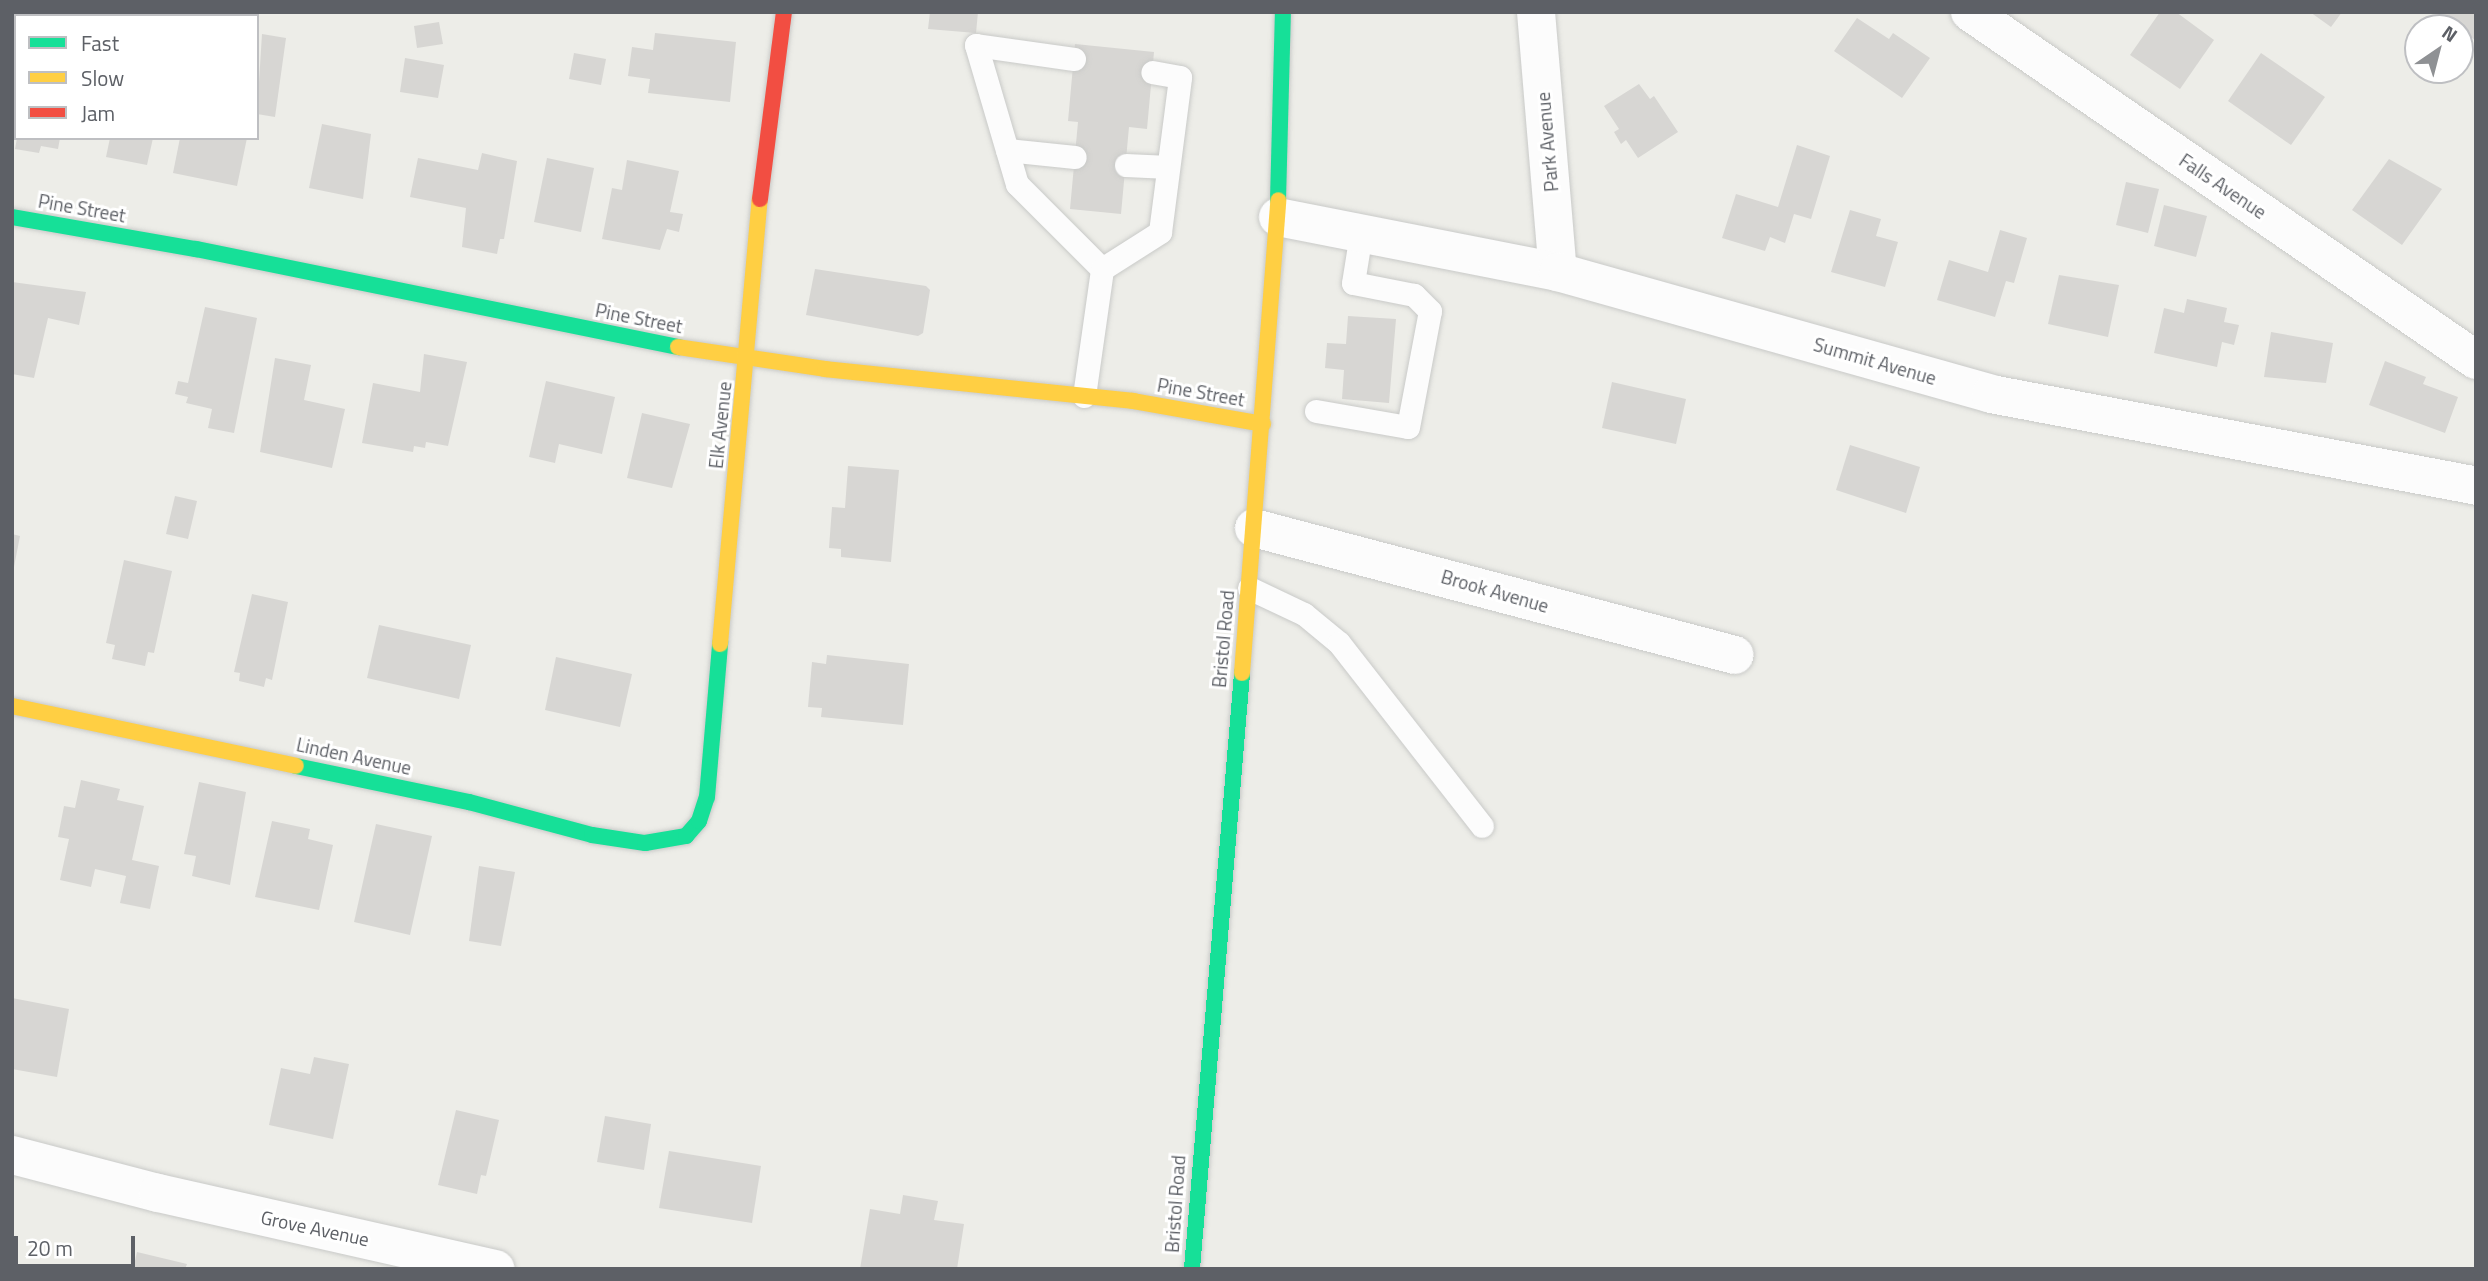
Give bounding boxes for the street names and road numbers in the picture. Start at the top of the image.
street label: Park Avenue [1531,91,1563,193]
street label: Falls Avenue [2175,149,2271,223]
street label: Pine Street [36,189,128,227]
street label: Pine Street [593,298,685,338]
street label: Summit Avenue [1811,333,1939,389]
street label: Pine Street [1155,373,1247,411]
street label: Elk Avenue [704,380,736,470]
street label: Brook Avenue [1439,565,1551,617]
street label: Bristol Road [1207,589,1239,689]
street label: Linden Avenue [294,733,414,779]
street label: Bristol Road [1160,1154,1190,1254]
street label: Grove Avenue [259,1205,371,1251]

